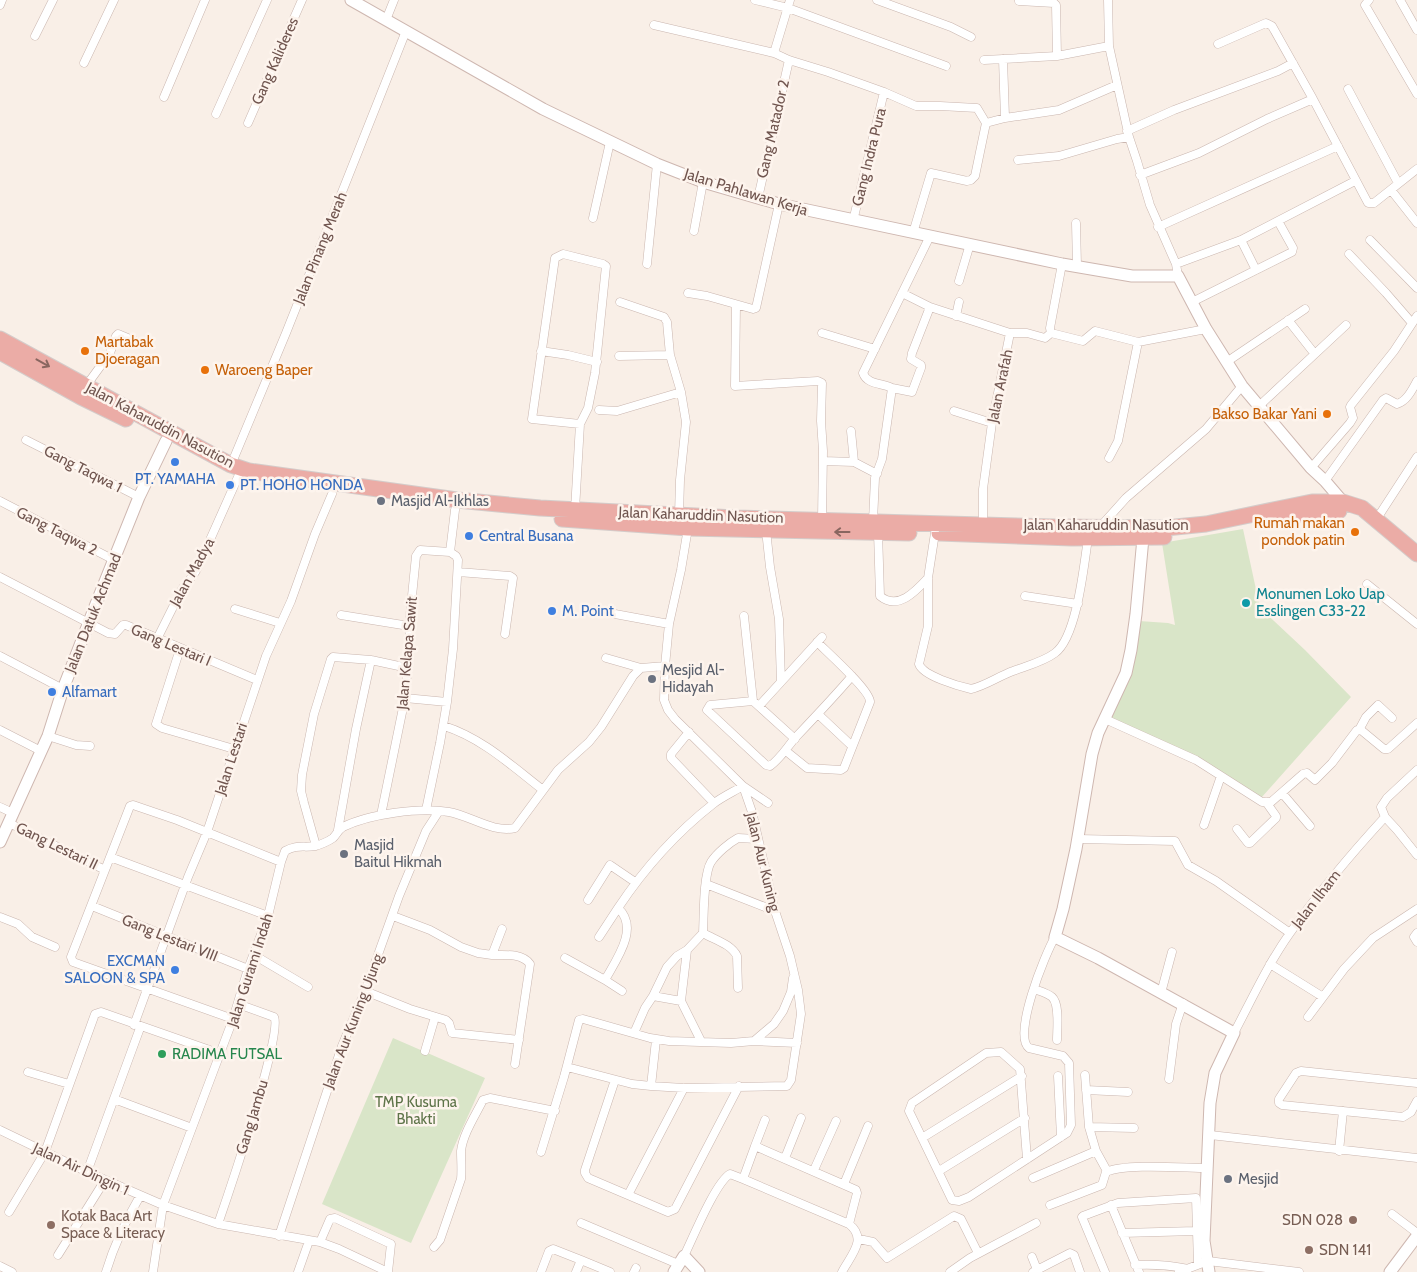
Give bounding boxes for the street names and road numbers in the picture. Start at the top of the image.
street label: Gang Kalideres [248,15,302,107]
street label: Gang Matador 2 [753,78,793,180]
street label: Gang Indra Pura [848,105,890,208]
street label: Jalan Pahlawan Kerja [681,164,811,220]
street label: Jalan Pinang Merah [289,189,351,308]
street label: Jalan Arafah [983,348,1017,425]
street label: Jalan Kaharuddin Nasution [82,378,237,472]
street label: Gang Taqwa 1 [41,442,125,496]
street label: Gang Taqwa 2 [14,503,101,559]
street label: Jalan Kaharuddin Nasution [617,503,784,527]
street label: Jalan Kaharuddin Nasution [1022,516,1189,534]
street label: Jalan Madya [165,534,219,610]
street label: Jalan Datuk Achmad [61,551,125,676]
street label: Jalan Kelapa Sawit [393,596,421,711]
street label: Gang Lestari I [128,620,214,670]
street label: Jalan Lestari [211,721,251,798]
street label: Jalan Aur Kuning [742,809,784,914]
street label: Gang Lestari II [13,818,101,874]
street label: Jalan Ilham [1287,866,1344,933]
street label: Gang Lestari VIII [119,911,221,965]
street label: Jalan Gurami Indah [223,911,277,1030]
street label: Jalan Aur Kuning Ujung [319,951,387,1092]
street label: Gang Jambu [232,1078,272,1156]
street label: Jalan Air Dingin 1 [29,1138,132,1199]

